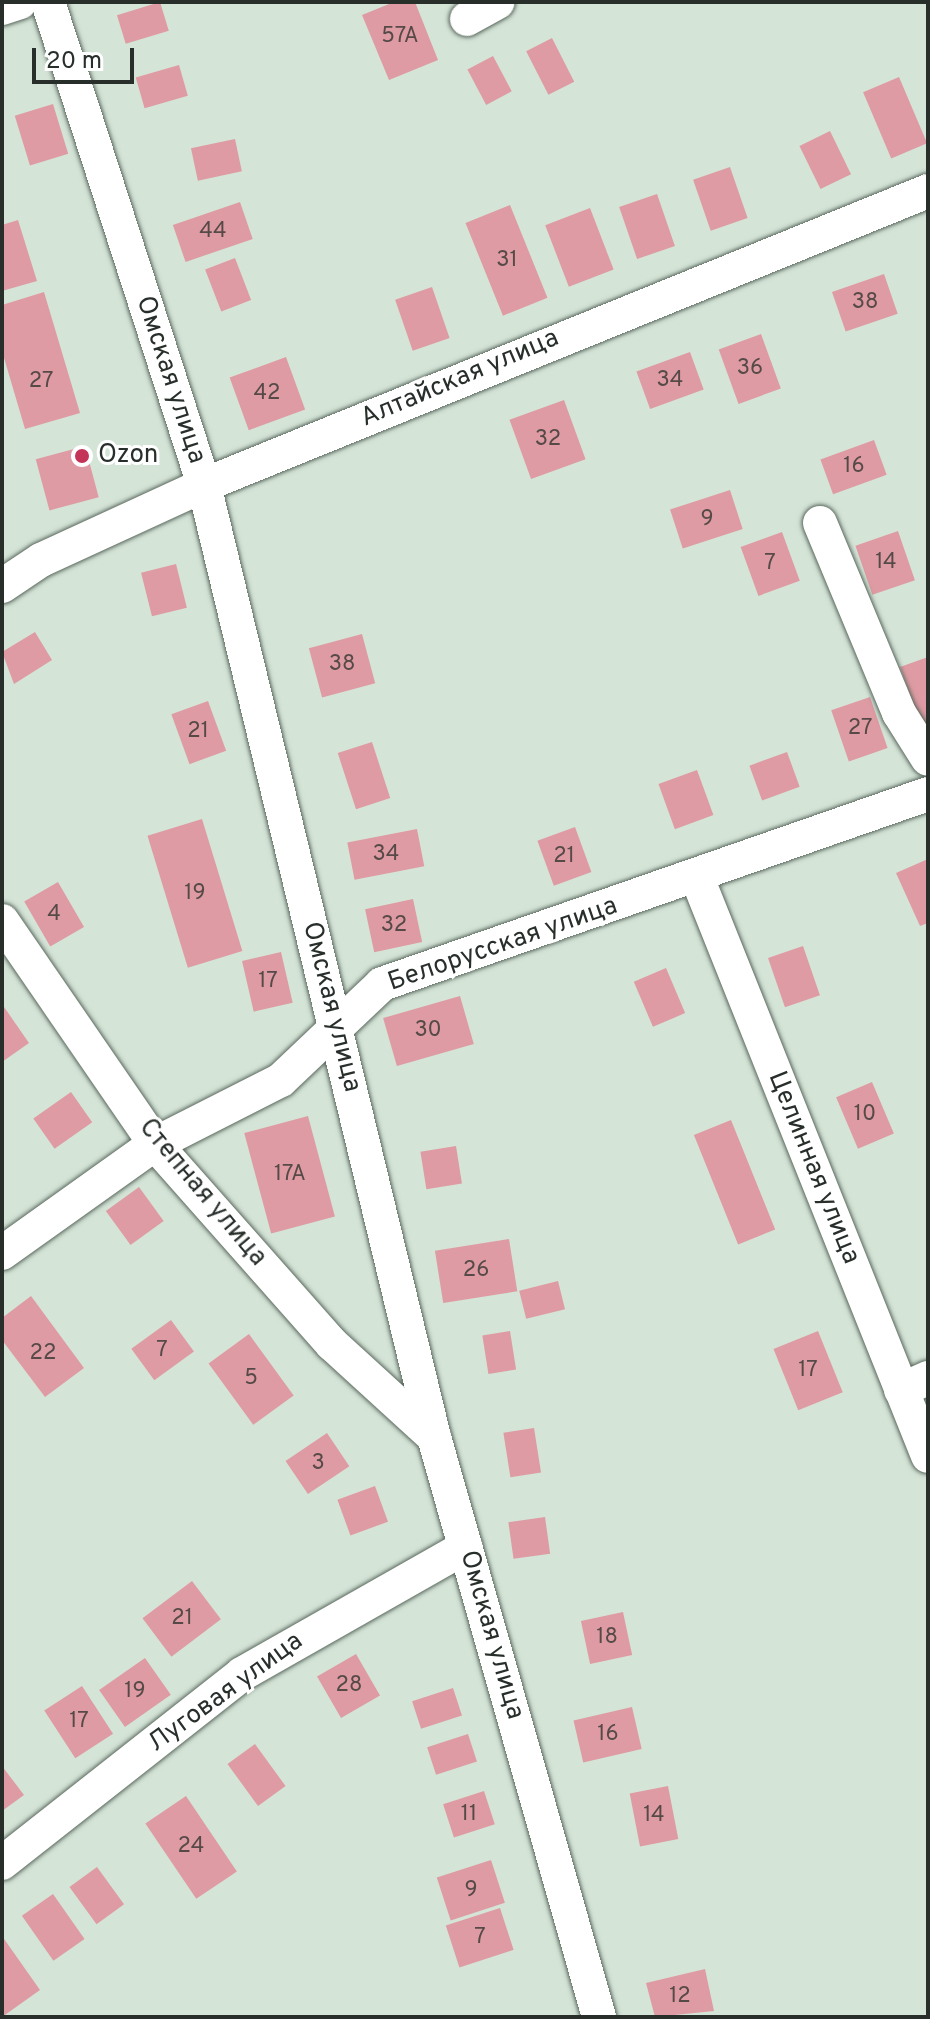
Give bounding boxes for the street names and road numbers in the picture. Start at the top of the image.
street label: Омская улица [128,292,212,468]
street label: Алтайская улица [356,323,564,435]
street label: Белорусская улица [384,891,622,999]
street label: Омская улица [295,919,367,1095]
street label: Целинная улица [760,1067,866,1269]
street label: Степная улица [131,1113,273,1273]
street label: Омская улица [452,1547,530,1723]
street label: Луговая улица [143,1626,309,1760]

